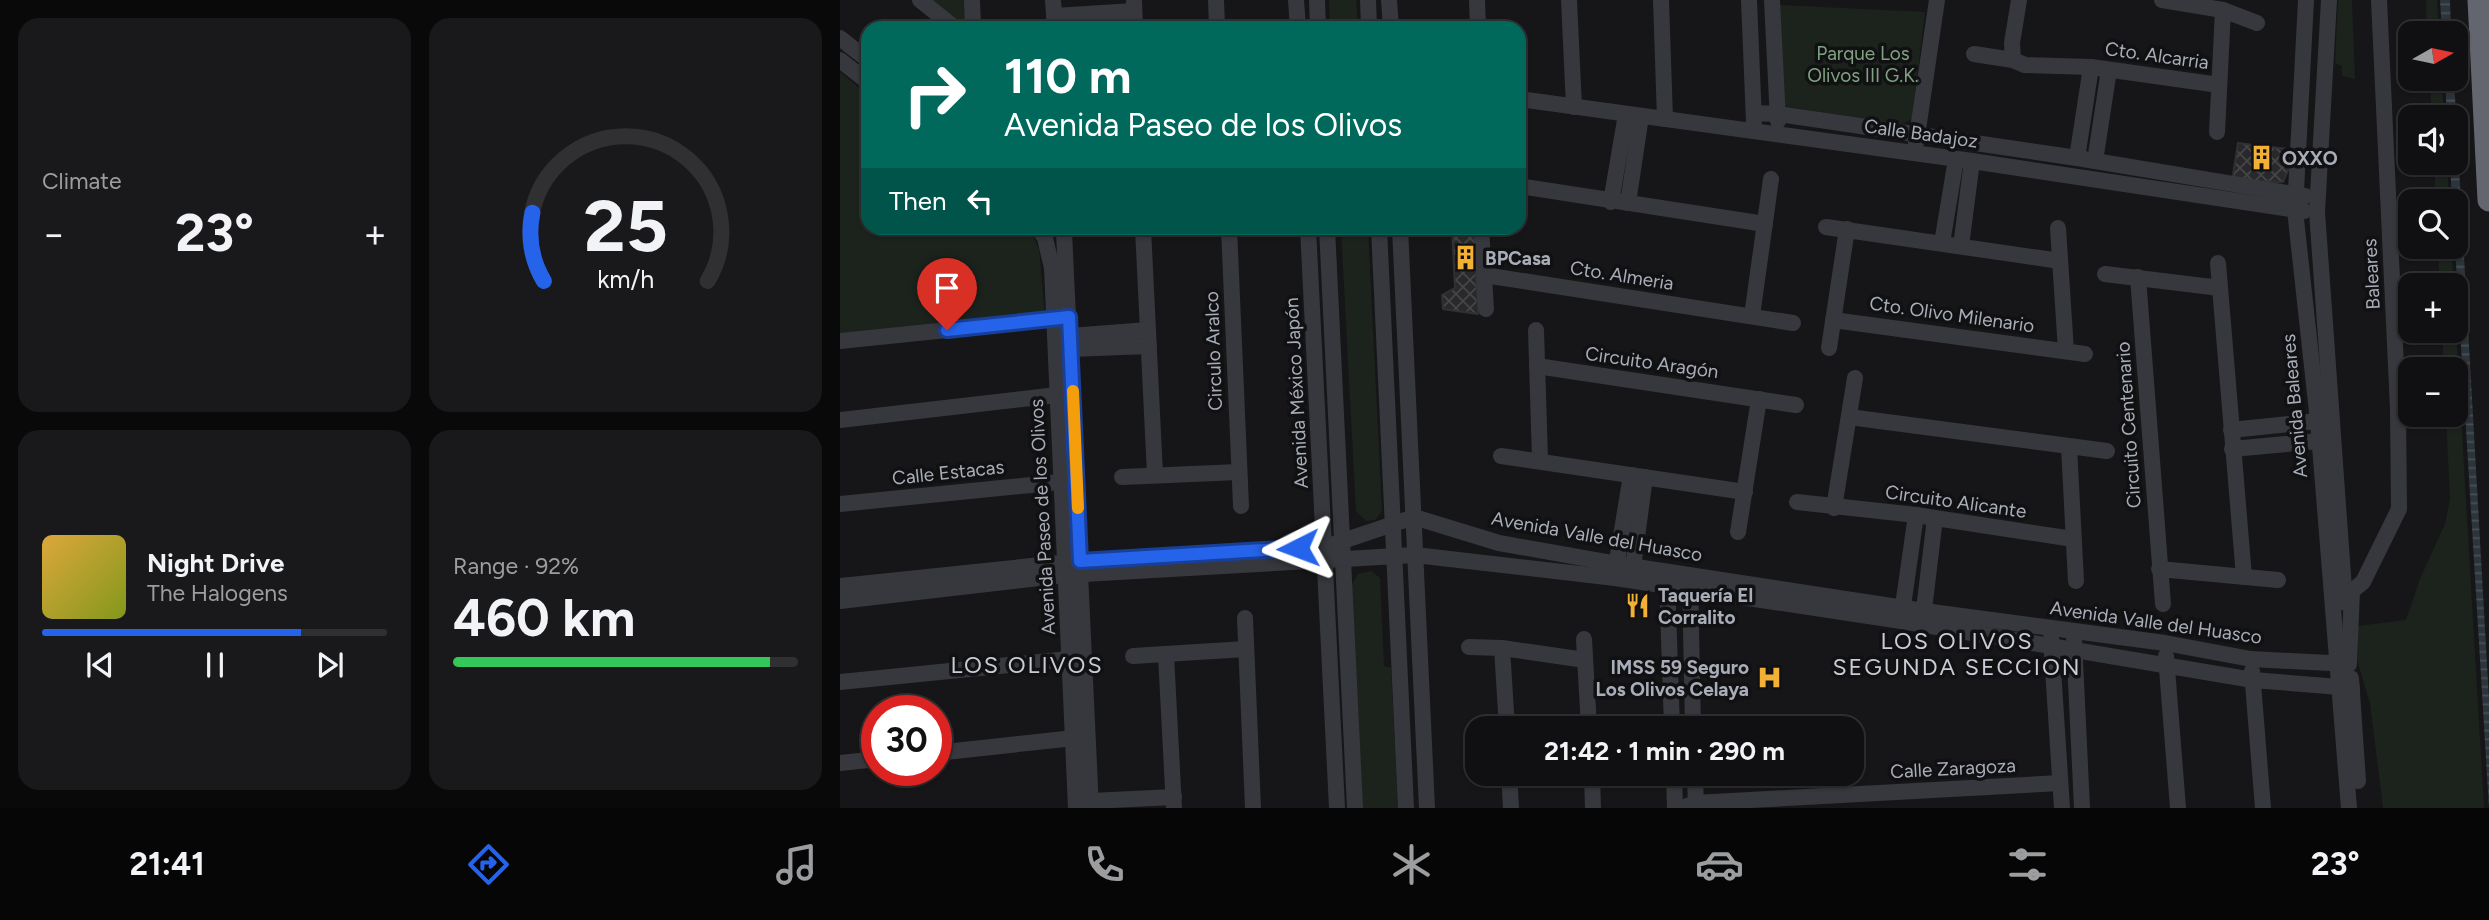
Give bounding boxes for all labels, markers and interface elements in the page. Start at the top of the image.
north arrow [2398,21,2468,91]
map controls [2398,21,2468,427]
street label: Cto. Alcarria [2104,37,2210,74]
park label: Parque Los Olivos III G.K. [1807,42,1919,87]
text: 110 m [1004,46,1132,105]
icon: right [889,49,980,140]
button: sound [2398,105,2468,175]
text: Avenida Paseo de los Olivos [1004,106,1402,144]
street label: Calle Badajoz [1863,114,1979,153]
building icon: OXXO [2248,144,2276,172]
place label: OXXO [2282,147,2338,170]
text: Climate [42,167,121,195]
text: 25 [583,182,668,269]
icon: left [961,182,999,220]
text: Then [889,185,947,217]
button: search [2398,189,2468,259]
text: 23° [175,202,254,264]
text: − [42,211,66,257]
text: + [363,211,387,257]
street label: Baleares [2358,238,2385,310]
building icon: BPCasa [1451,244,1479,272]
place label: BPCasa [1485,247,1551,270]
street label: Cto. Almeria [1568,256,1675,295]
pin [917,258,977,330]
text: km/h [597,264,654,294]
icon: arrive [928,269,966,307]
button: + [2398,273,2468,343]
street label: Circulo Aralco [1200,291,1227,411]
street label: Cto. Olivo Milenario [1868,292,2036,337]
street label: Avenida México Japón [1280,297,1313,489]
street label: Avenida Baleares [2277,333,2312,479]
street label: Circuito Centenario [2111,341,2146,509]
street label: Circuito Aragón [1584,342,1720,383]
button: − [2398,357,2468,427]
street label: Avenida Paseo de los Olivos [1025,398,1060,636]
street label: Calle Estacas [891,455,1005,490]
street label: Circuito Alicante [1884,480,2028,523]
street label: Avenida Valle del Huasco [1490,507,1704,566]
position arrow [1261,511,1335,585]
text: Night Drive [147,547,284,579]
text: Range · 92% [453,552,579,580]
text: The Halogens [147,579,288,607]
place label: Taquería El Corralito [1658,584,1753,629]
text: 460 km [453,587,635,649]
restaurant icon: Taquería El Corralito [1624,592,1652,620]
street label: Avenida Valle del Huasco [2048,596,2263,649]
district label: LOS OLIVOS SEGUNDA SECCION [1832,627,2082,681]
icon: previous [81,646,119,684]
icon: pause [196,646,234,684]
icon: next [311,646,349,684]
district label: LOS OLIVOS [950,651,1104,679]
place label: IMSS 59 Seguro Los Olivos Celaya [1595,656,1749,701]
hospital icon: IMSS 59 Seguro Los Olivos Celaya [1755,664,1783,692]
speed limit sign: 30 [861,695,952,786]
text: 21:42 · 1 min · 290 m [1544,735,1785,767]
street label: Calle Zaragoza [1890,754,2017,783]
icon: directions [464,840,513,889]
icon: music [772,840,821,889]
icon: phone [1080,840,1129,889]
icon: climate [1387,840,1436,889]
icon: car [1695,840,1744,889]
icon: filters [2003,840,2052,889]
text: 21:41 [129,845,205,883]
text: 23° [2311,845,2360,883]

